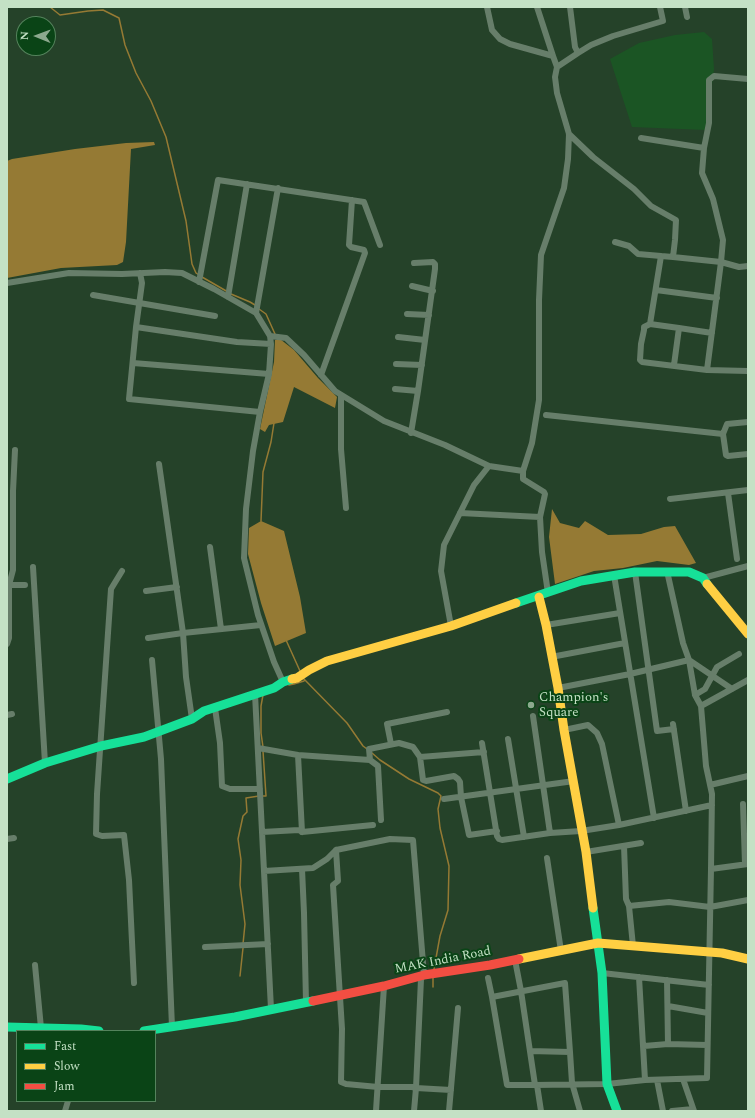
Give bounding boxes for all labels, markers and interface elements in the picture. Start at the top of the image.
north arrow [16,16,56,56]
text: N [16,31,33,40]
place label: Champion's Square [539,690,608,721]
marker: Champion's Square [526,700,536,710]
street label: MAK India Road [394,944,492,978]
legend [16,1030,156,1102]
text: Fast [54,1037,76,1056]
text: Slow [54,1057,79,1076]
text: Jam [54,1077,75,1096]

